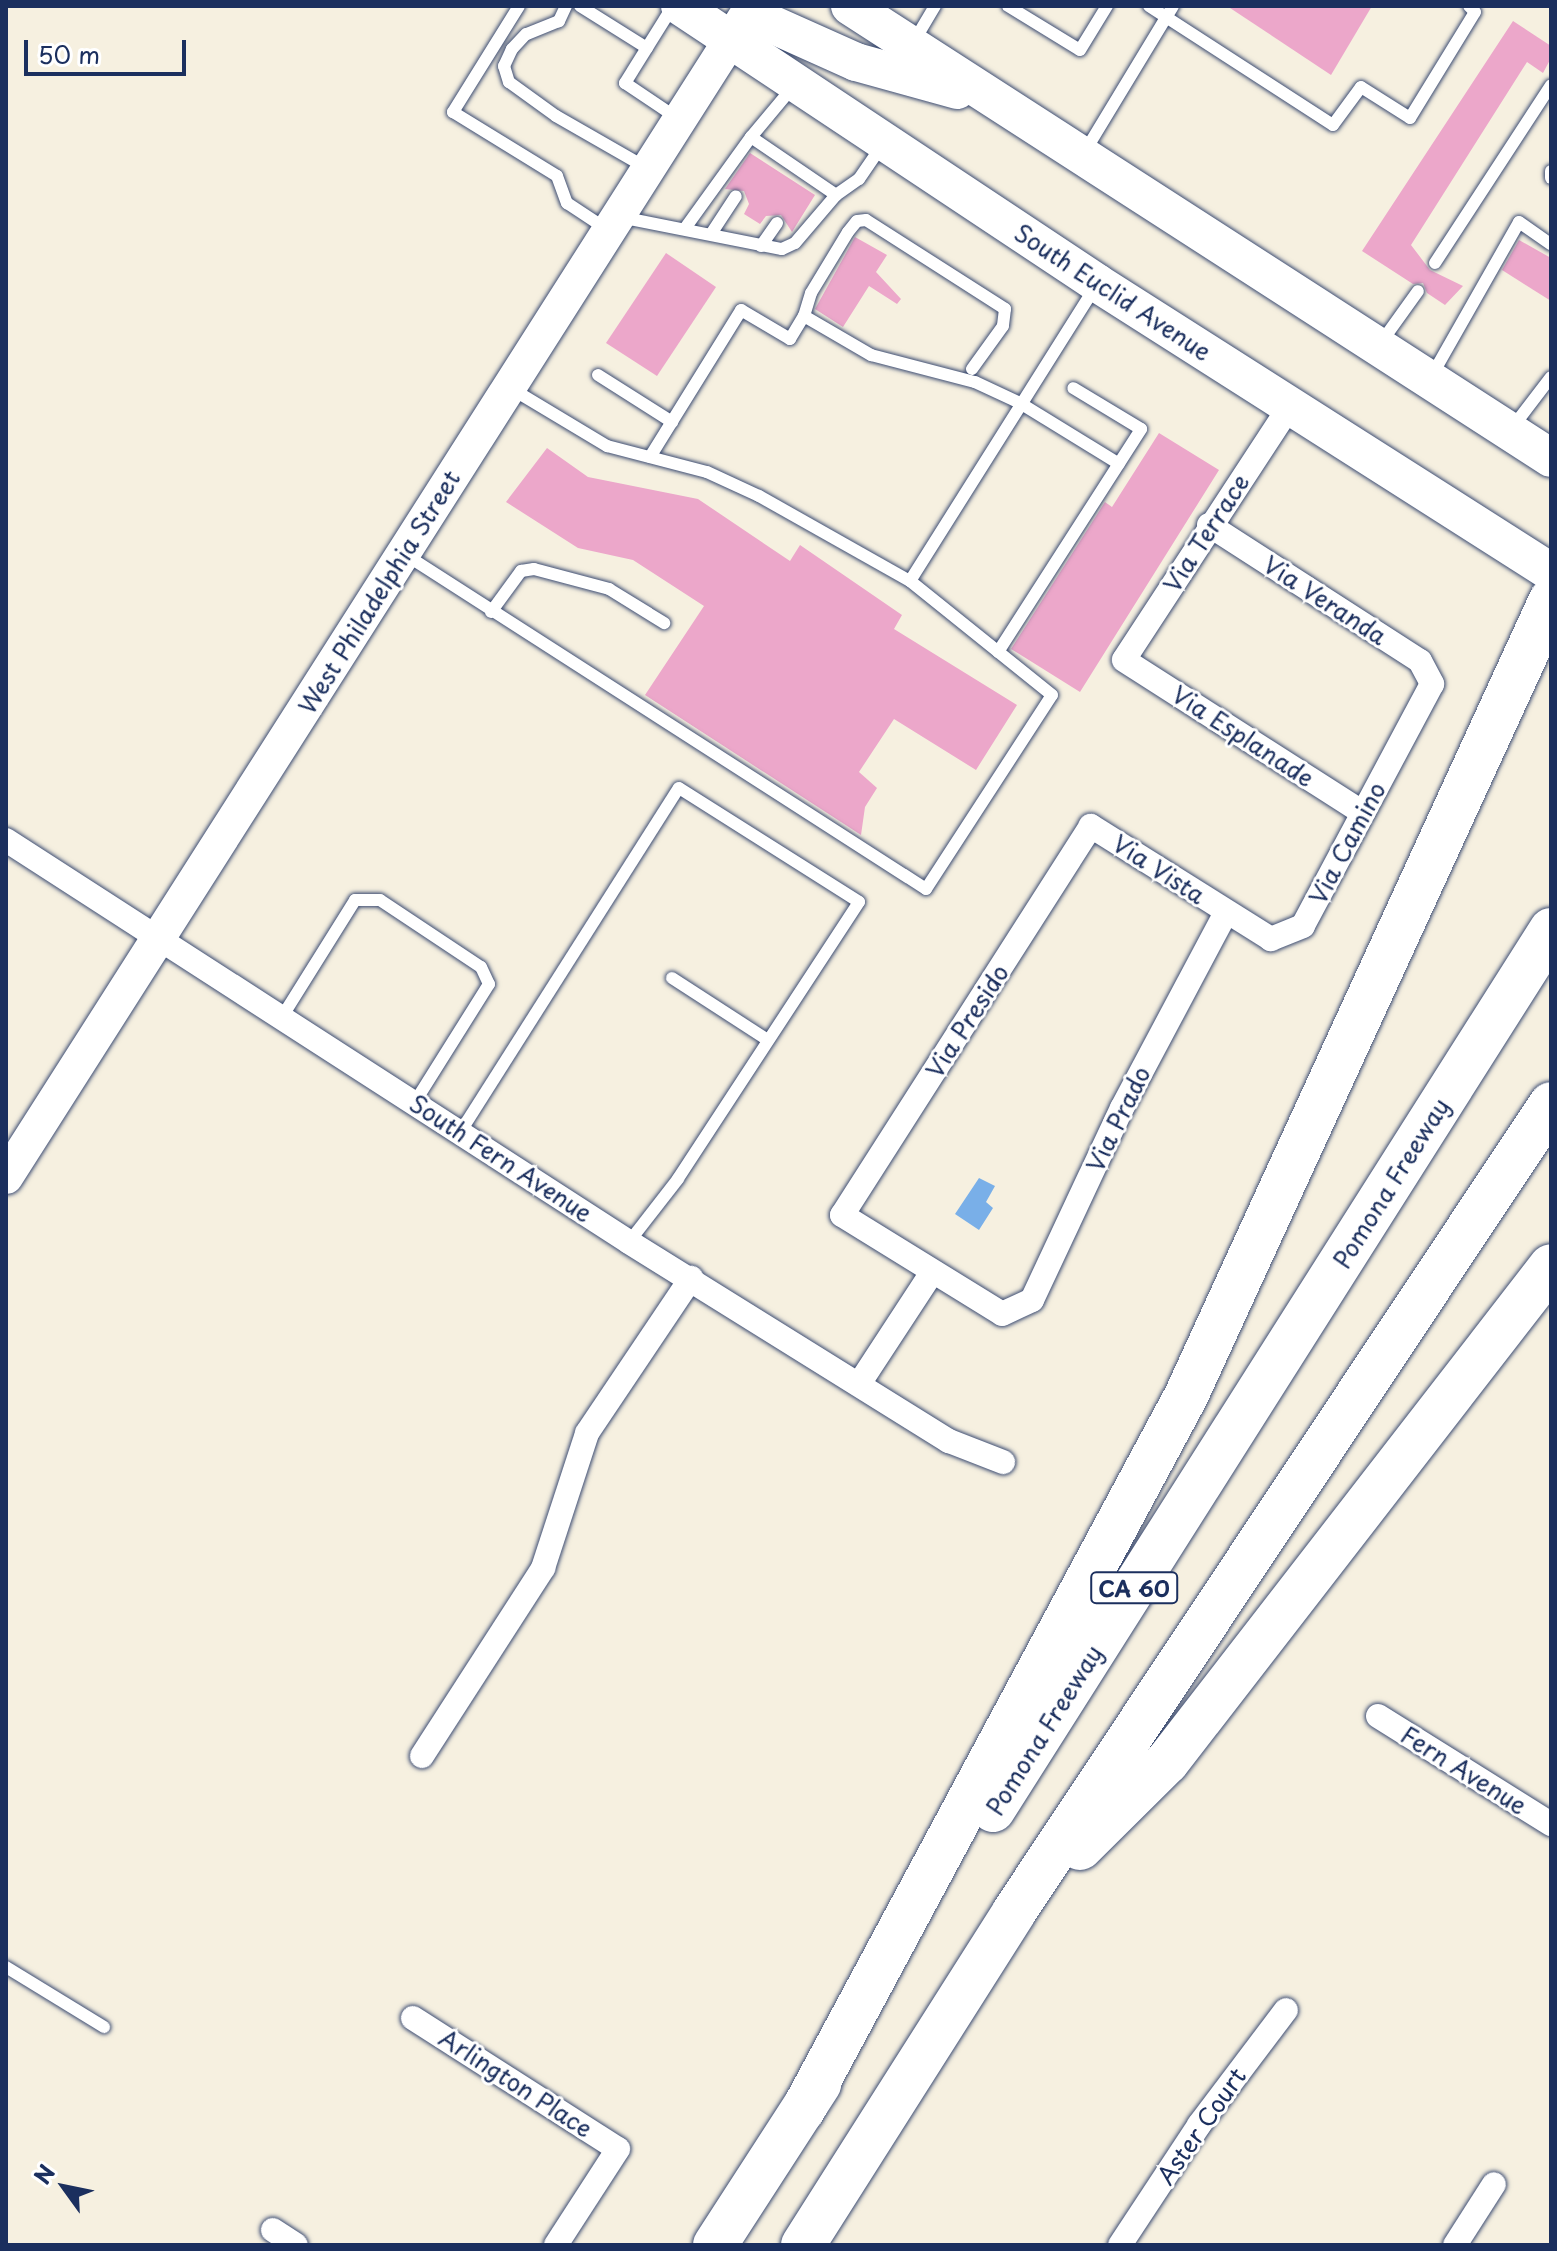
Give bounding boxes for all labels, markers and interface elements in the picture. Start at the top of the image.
scale bar [28,24,190,74]
text: 50 m [38,36,100,72]
street label: South Euclid Avenue [1008,217,1218,367]
street label: West Philadelphia Street [291,464,467,720]
street label: Via Terrace [1158,470,1254,596]
street label: Via Veranda [1258,550,1392,650]
street label: Via Esplanade [1167,679,1319,793]
street label: Via Camino [1303,777,1391,909]
street label: Via Vista [1108,829,1210,909]
street label: Via Presido [920,959,1014,1083]
street label: Via Prado [1081,1062,1155,1176]
street label: South Fern Avenue [403,1087,599,1229]
street label: Pomona Freeway [1327,1092,1455,1274]
road number: CA 60 [1088,1570,1180,1606]
street label: Pomona Freeway [980,1639,1108,1821]
street label: Fern Avenue [1396,1720,1532,1820]
street label: Arlington Place [434,2023,598,2143]
street label: Aster Court [1150,2062,1252,2190]
north arrow [24,2147,104,2227]
text: N [25,2157,62,2190]

